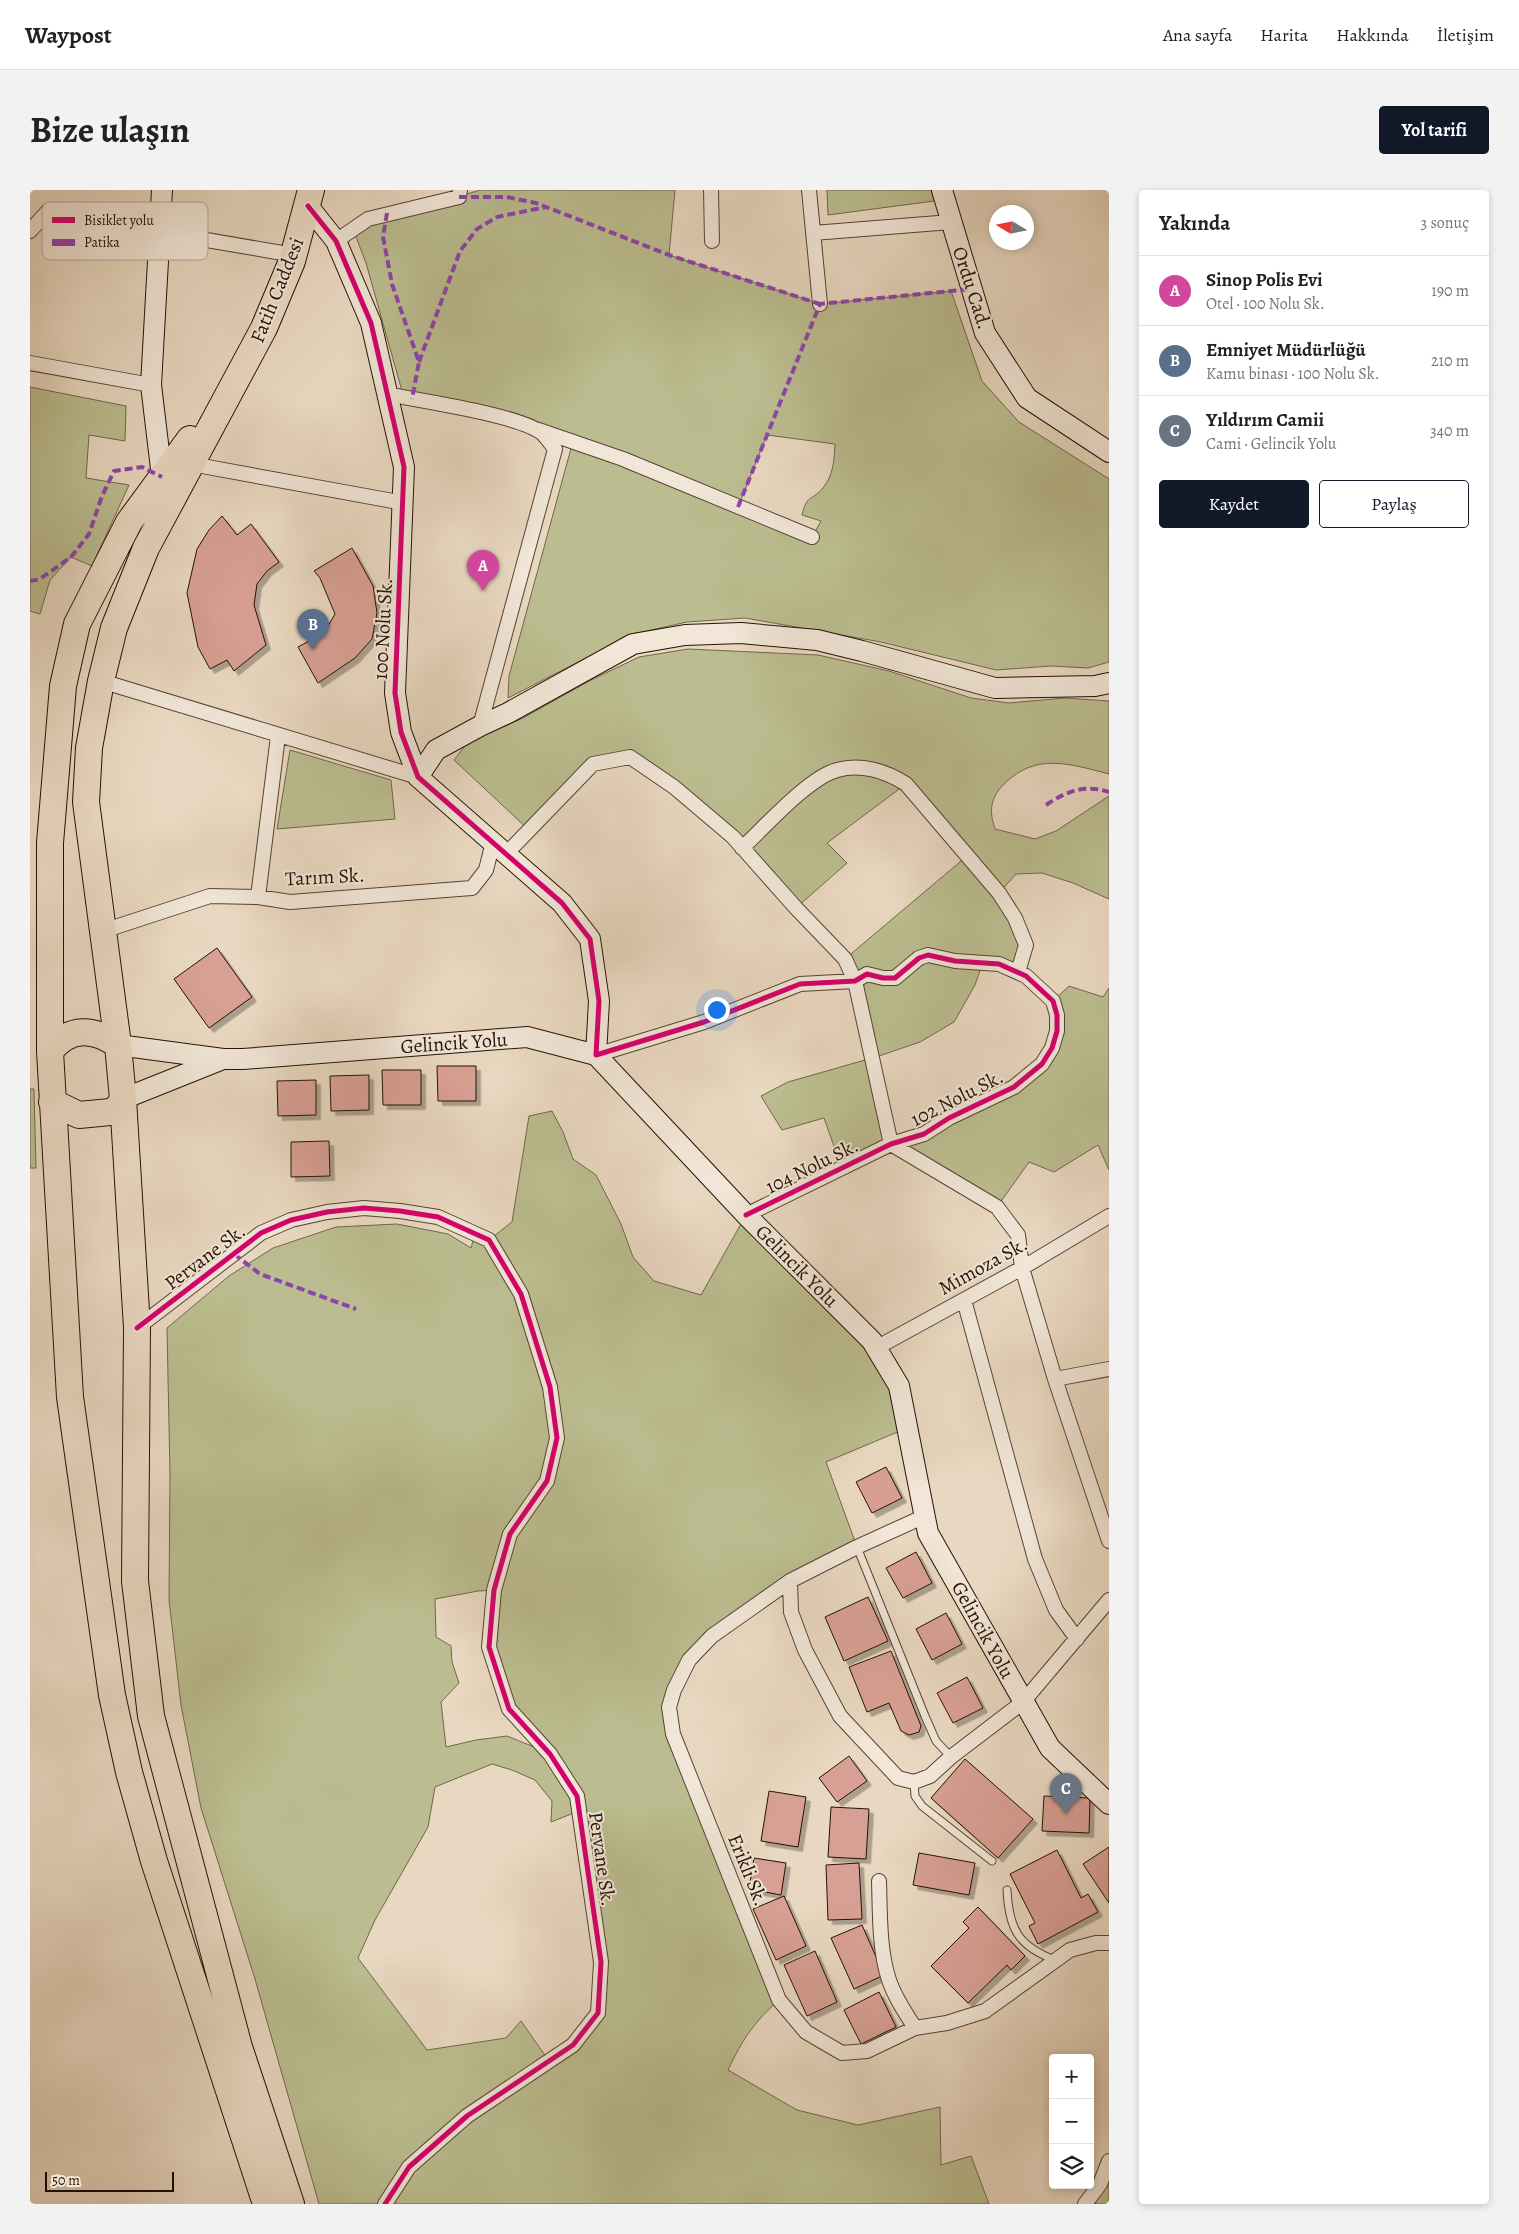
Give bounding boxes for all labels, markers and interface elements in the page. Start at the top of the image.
text: Waypost [25,19,112,51]
text: Ana sayfa [1163,23,1232,47]
text: Harita [1260,23,1308,47]
text: Hakkında [1336,23,1409,47]
text: İletişim [1437,23,1494,47]
text: Bize ulaşın [30,106,190,154]
button: Yol tarifi [1379,106,1489,154]
legend [42,202,208,260]
north arrow [989,205,1034,250]
text: Yakında [1159,209,1230,237]
text: Bisiklet yolu [84,211,154,230]
text: 3 sonuç [1421,212,1469,234]
text: Patika [84,233,120,252]
street label: Fatih Caddesi [244,233,310,347]
street label: Ordu Cad. [946,243,998,333]
text: Sinop Polis Evi [1206,267,1323,293]
text: A [1170,280,1180,302]
text: 190 m [1431,280,1469,302]
text: Otel · 100 Nolu Sk. [1206,293,1325,315]
text: Emniyet Müdürlüğü [1206,337,1366,363]
text: B [1170,350,1180,372]
text: 210 m [1431,350,1469,372]
text: Kamu binası · 100 Nolu Sk. [1206,363,1380,385]
text: Yıldırım Camii [1206,407,1324,433]
text: C [1170,420,1180,442]
text: 340 m [1430,420,1469,442]
text: Cami · Gelincik Yolu [1206,433,1336,455]
button: Kaydet [1159,480,1309,528]
button: Paylaş [1319,480,1469,528]
pin: A [467,550,499,591]
street label: 100 Nolu Sk. [367,577,399,681]
pin: B [297,609,329,650]
street label: Tarım Sk. [285,861,365,893]
your location [704,997,730,1023]
street label: Gelincik Yolu [400,1026,508,1060]
street label: 102 Nolu Sk. [906,1063,1008,1133]
street label: 104 Nolu Sk. [761,1132,863,1200]
street label: Pervane Sk. [159,1218,251,1296]
street label: Gelincik Yolu [750,1219,845,1314]
street label: Mimoza Sk. [934,1230,1032,1302]
street label: Gelincik Yolu [945,1577,1021,1683]
pin: C [1050,1773,1082,1814]
street label: Pervane Sk. [582,1810,622,1908]
street label: Erikli Sk. [721,1830,775,1910]
map controls [1049,2054,1094,2189]
button: + [1049,2054,1094,2099]
button: − [1049,2099,1094,2144]
button: layers [1049,2144,1094,2189]
scale bar [45,2169,174,2192]
text: 50 m [52,2171,80,2190]

